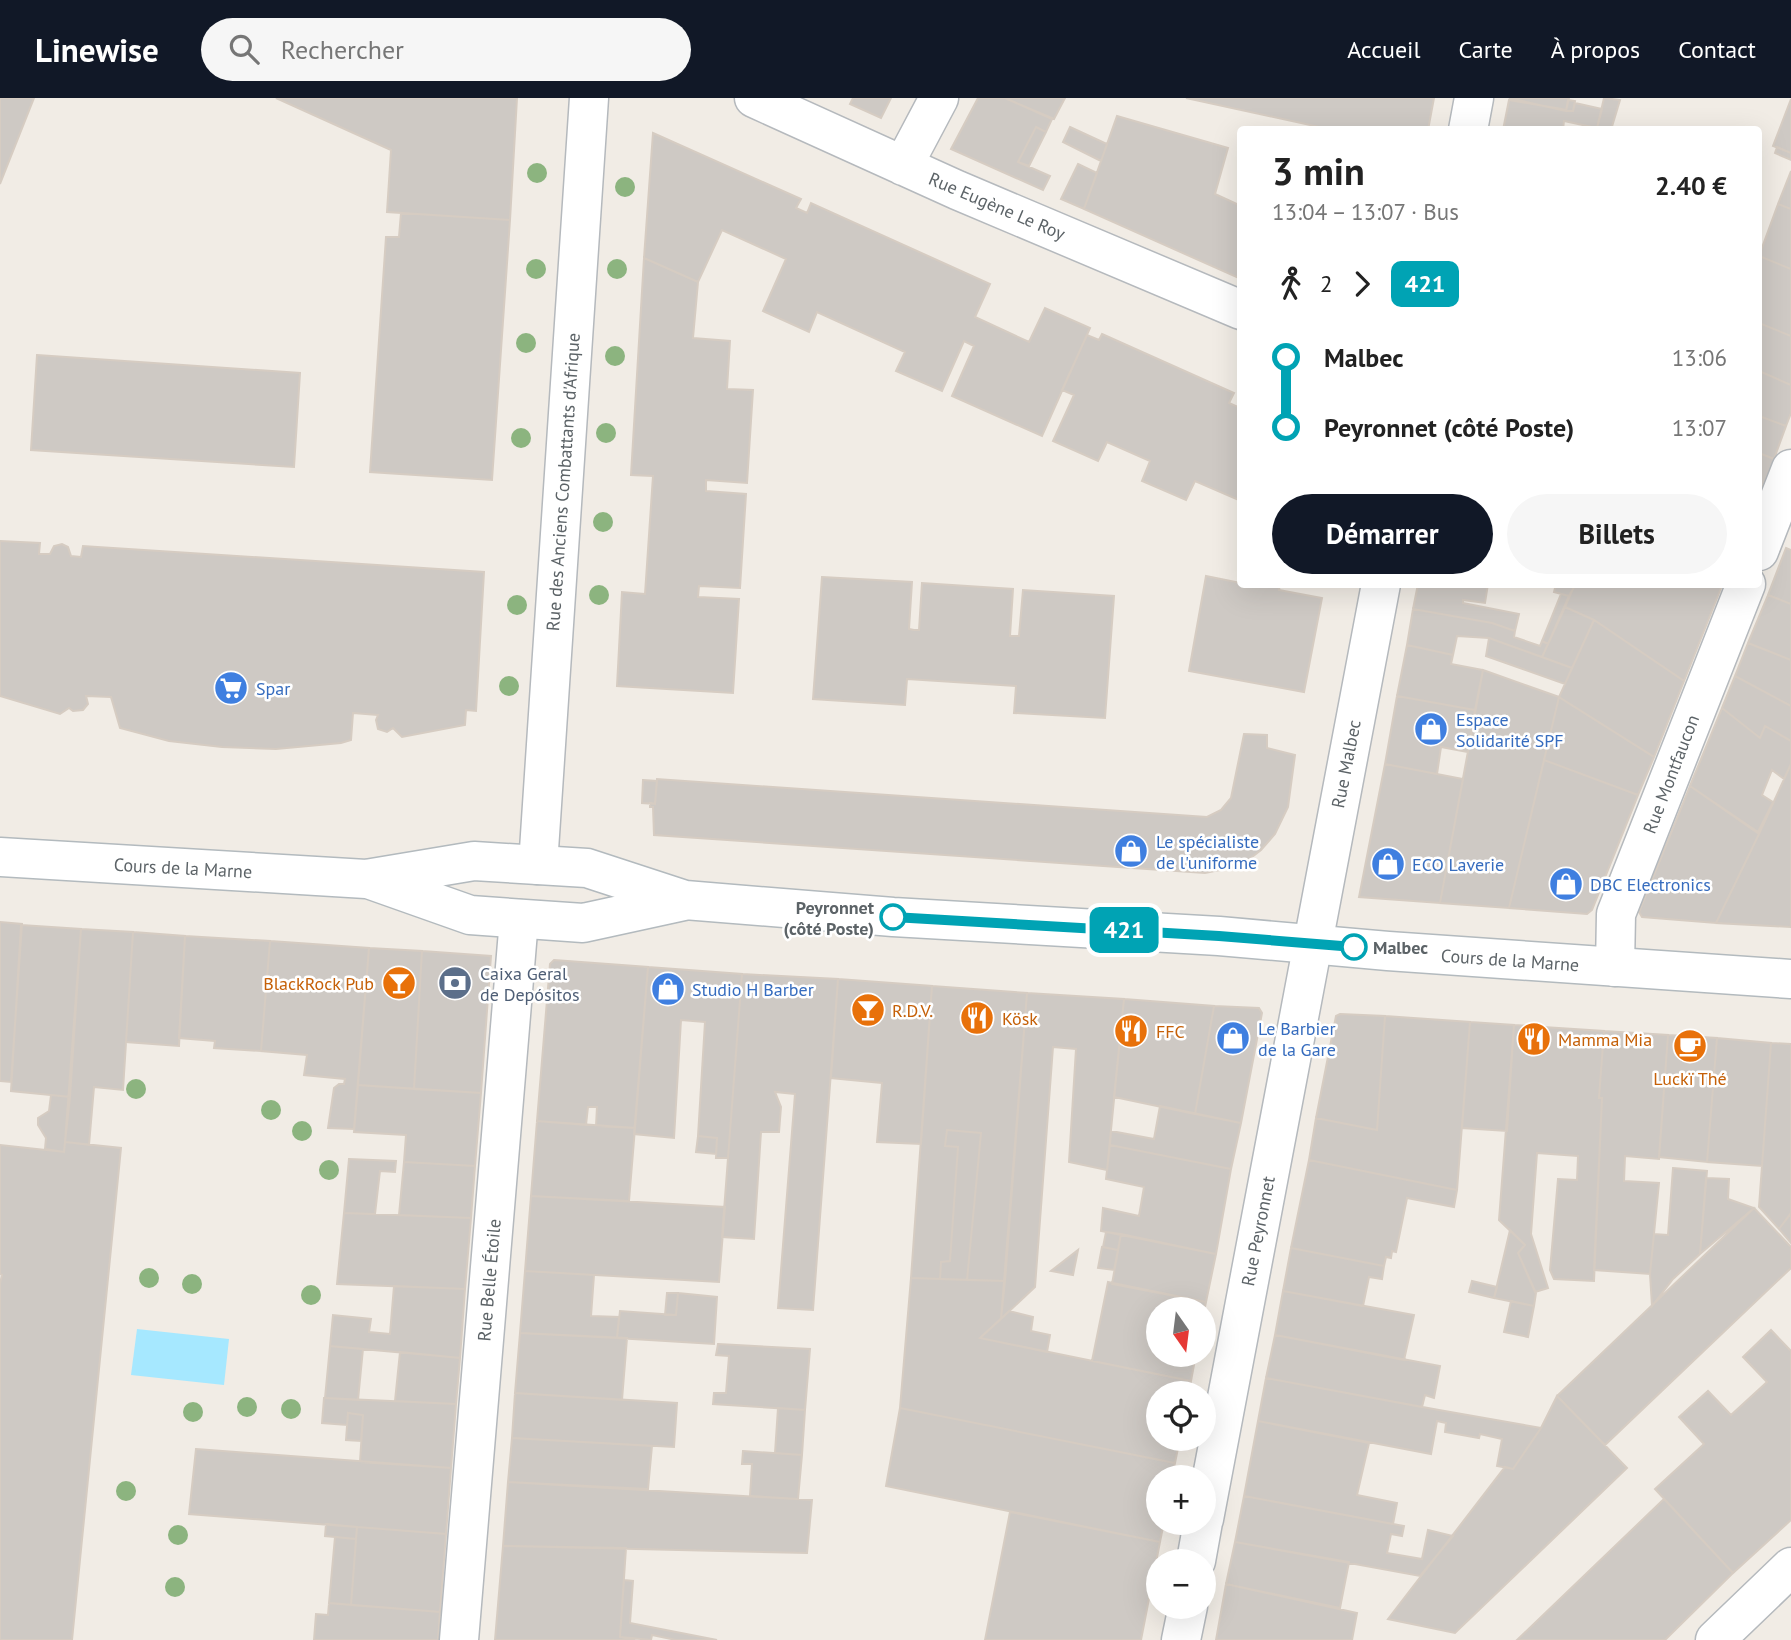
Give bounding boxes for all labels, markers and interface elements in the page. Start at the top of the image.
search box [201,18,691,81]
text: Linewise [35,28,159,71]
icon: search [225,30,263,68]
text: Rechercher [281,33,404,66]
text: Accueil [1347,34,1421,65]
text: Carte [1459,34,1513,65]
text: À propos [1551,34,1640,65]
text: Contact [1678,34,1756,65]
text: 3 min [1272,146,1365,195]
street label: Rue Eugène Le Roy [925,167,1069,245]
text: 2.40 € [1655,169,1727,202]
text: 13:04 – 13:07 · Bus [1272,197,1459,226]
icon: walk [1272,265,1310,303]
icon: forward [1343,265,1381,303]
text: 421 [1405,268,1445,299]
text: 2 [1320,269,1333,298]
street label: Rue des Anciens Combattants d'Afrique [541,332,585,632]
text: Malbec [1324,341,1404,374]
text: 13:06 [1672,343,1727,372]
text: Peyronnet (côté Poste) [1324,411,1574,444]
text: 13:07 [1672,413,1727,442]
button: Démarrer [1272,494,1493,574]
button: Billets [1507,494,1727,574]
supermarket icon: Spar [212,669,250,707]
place label: Spar [256,677,290,700]
place label: Espace Solidarité SPF [1456,708,1564,752]
shop icon: Espace Solidarité SPF [1412,710,1450,748]
street label: Rue Montfaucon [1638,711,1704,837]
street label: Rue Malbec [1326,718,1366,810]
place label: Le spécialiste de l'uniforme [1156,830,1259,874]
shop icon: Le spécialiste de l'uniforme [1112,832,1150,870]
shop icon: ECO Laverie [1369,845,1407,883]
street label: Cours de la Marne [113,853,253,883]
place label: ECO Laverie [1412,853,1504,876]
shop icon: DBC Electronics [1547,865,1585,903]
place label: DBC Electronics [1590,873,1711,896]
place label: Peyronnet (côté Poste) [783,896,875,940]
marker: Peyronnet (côté Poste) [880,904,906,930]
line badge: 421 [1084,907,1164,953]
text: 421 [1104,914,1144,945]
marker: Malbec [1341,934,1367,960]
place label: Malbec [1373,936,1428,959]
street label: Cours de la Marne [1440,944,1580,976]
place label: Caixa Geral de Depósitos [480,962,579,1006]
bar icon: BlackRock Pub [380,964,418,1002]
bank icon: Caixa Geral de Depósitos [436,964,474,1002]
shop icon: Studio H Barber [649,970,687,1008]
place label: BlackRock Pub [263,972,374,995]
place label: Studio H Barber [692,978,814,1001]
bar icon: R.D.V. [849,991,887,1029]
place label: R.D.V. [892,999,933,1022]
restaurant icon: Kösk [958,999,996,1037]
place label: Kösk [1002,1007,1038,1030]
restaurant icon: FFC [1112,1012,1150,1050]
place label: Le Barbier de la Gare [1258,1017,1336,1061]
shop icon: Le Barbier de la Gare [1214,1019,1252,1057]
place label: FFC [1156,1020,1185,1043]
restaurant icon: Mamma Mia [1515,1020,1553,1058]
cafe icon: Luckï Thé [1671,1027,1709,1065]
place label: Mamma Mia [1558,1028,1652,1051]
place label: Luckï Thé [1653,1067,1727,1090]
street label: Rue Peyronnet [1236,1174,1280,1288]
street label: Rue Belle Étoile [472,1218,506,1342]
north arrow [1146,1297,1216,1367]
map controls [1146,1297,1216,1619]
button: locate [1146,1381,1216,1451]
button: + [1146,1465,1216,1535]
button: − [1146,1549,1216,1619]

